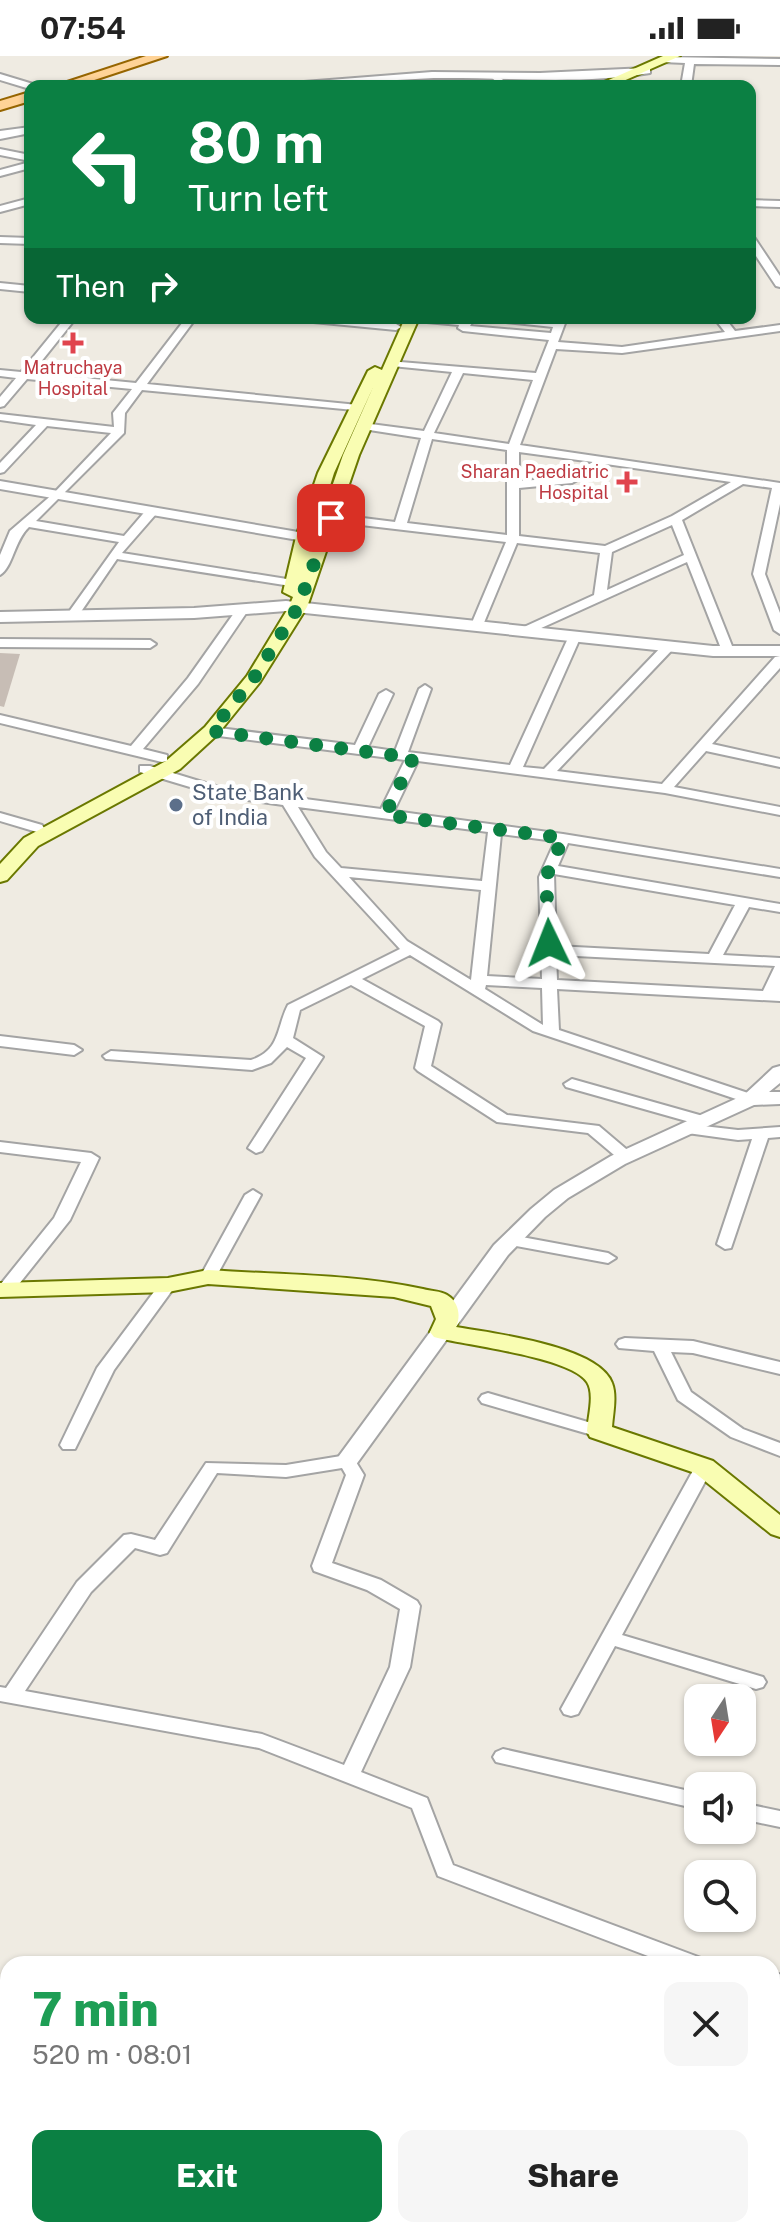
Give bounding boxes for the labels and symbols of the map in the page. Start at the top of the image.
marker: Matruchaya Hospital [62,332,84,354]
place label: Matruchaya Hospital [24,357,122,399]
place label: Sharan Paediatric Hospital [461,461,609,503]
marker: Sharan Paediatric Hospital [616,471,638,493]
pin [297,484,365,552]
place label: State Bank of India [192,779,304,830]
marker: State Bank of India [167,796,185,814]
position arrow [507,901,591,985]
north arrow [684,1684,756,1756]

